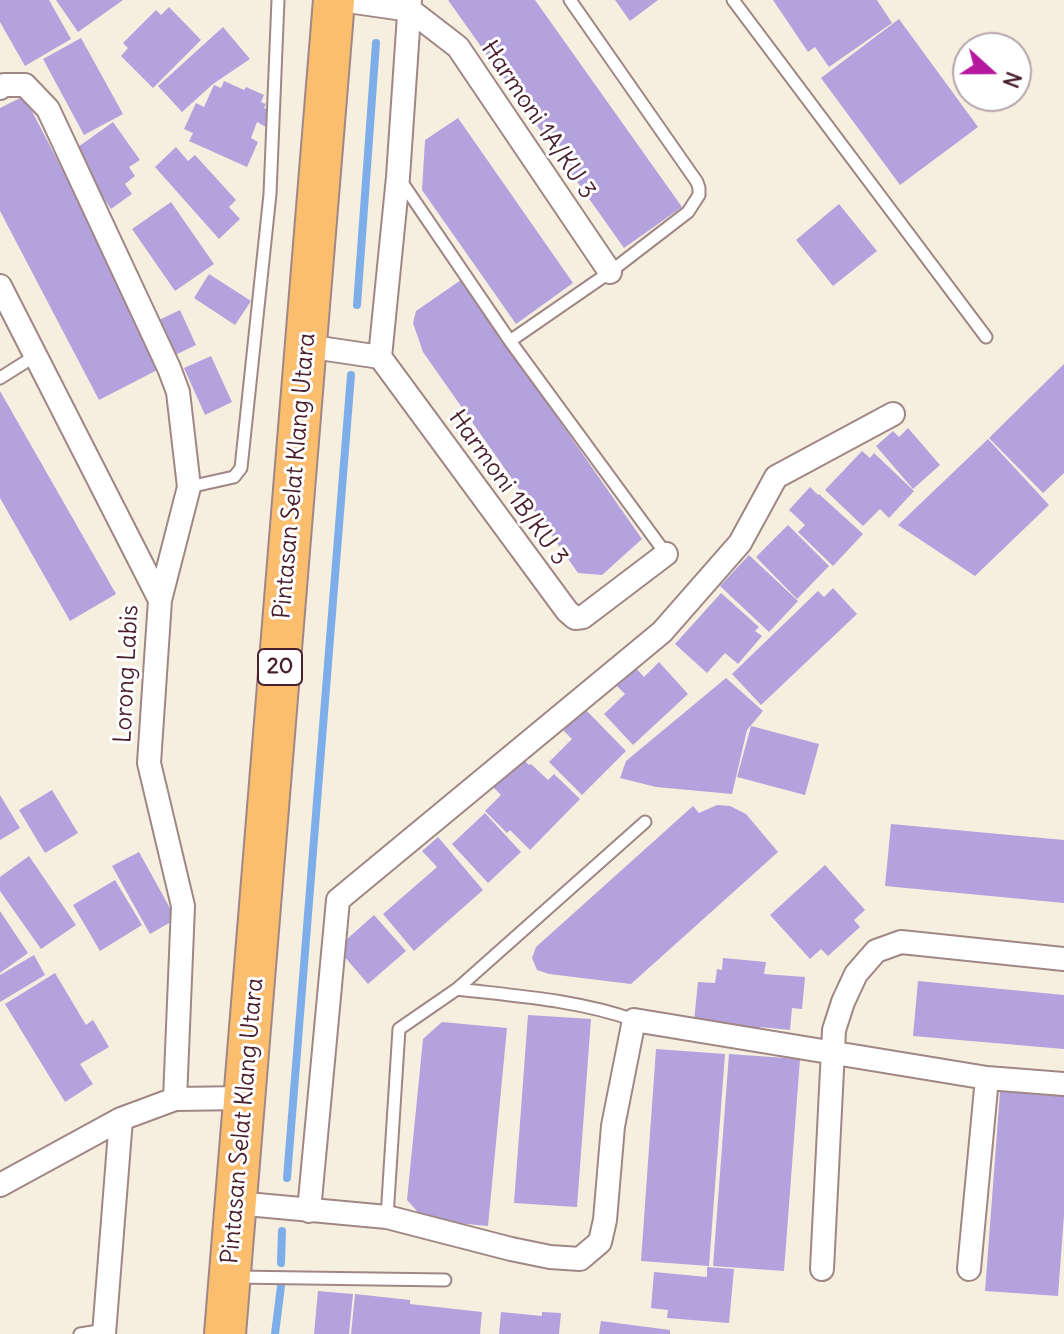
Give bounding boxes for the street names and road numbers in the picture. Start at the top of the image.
street label: Harmoni 1A/KU 3 [475,36,601,204]
street label: Pintasan Selat Klang Utara [268,332,322,620]
street label: Harmoni 1B/KU 3 [442,405,574,571]
street label: Lorong Labis [109,604,145,744]
road number: 20 [258,649,302,685]
street label: Pintasan Selat Klang Utara [216,977,270,1265]

